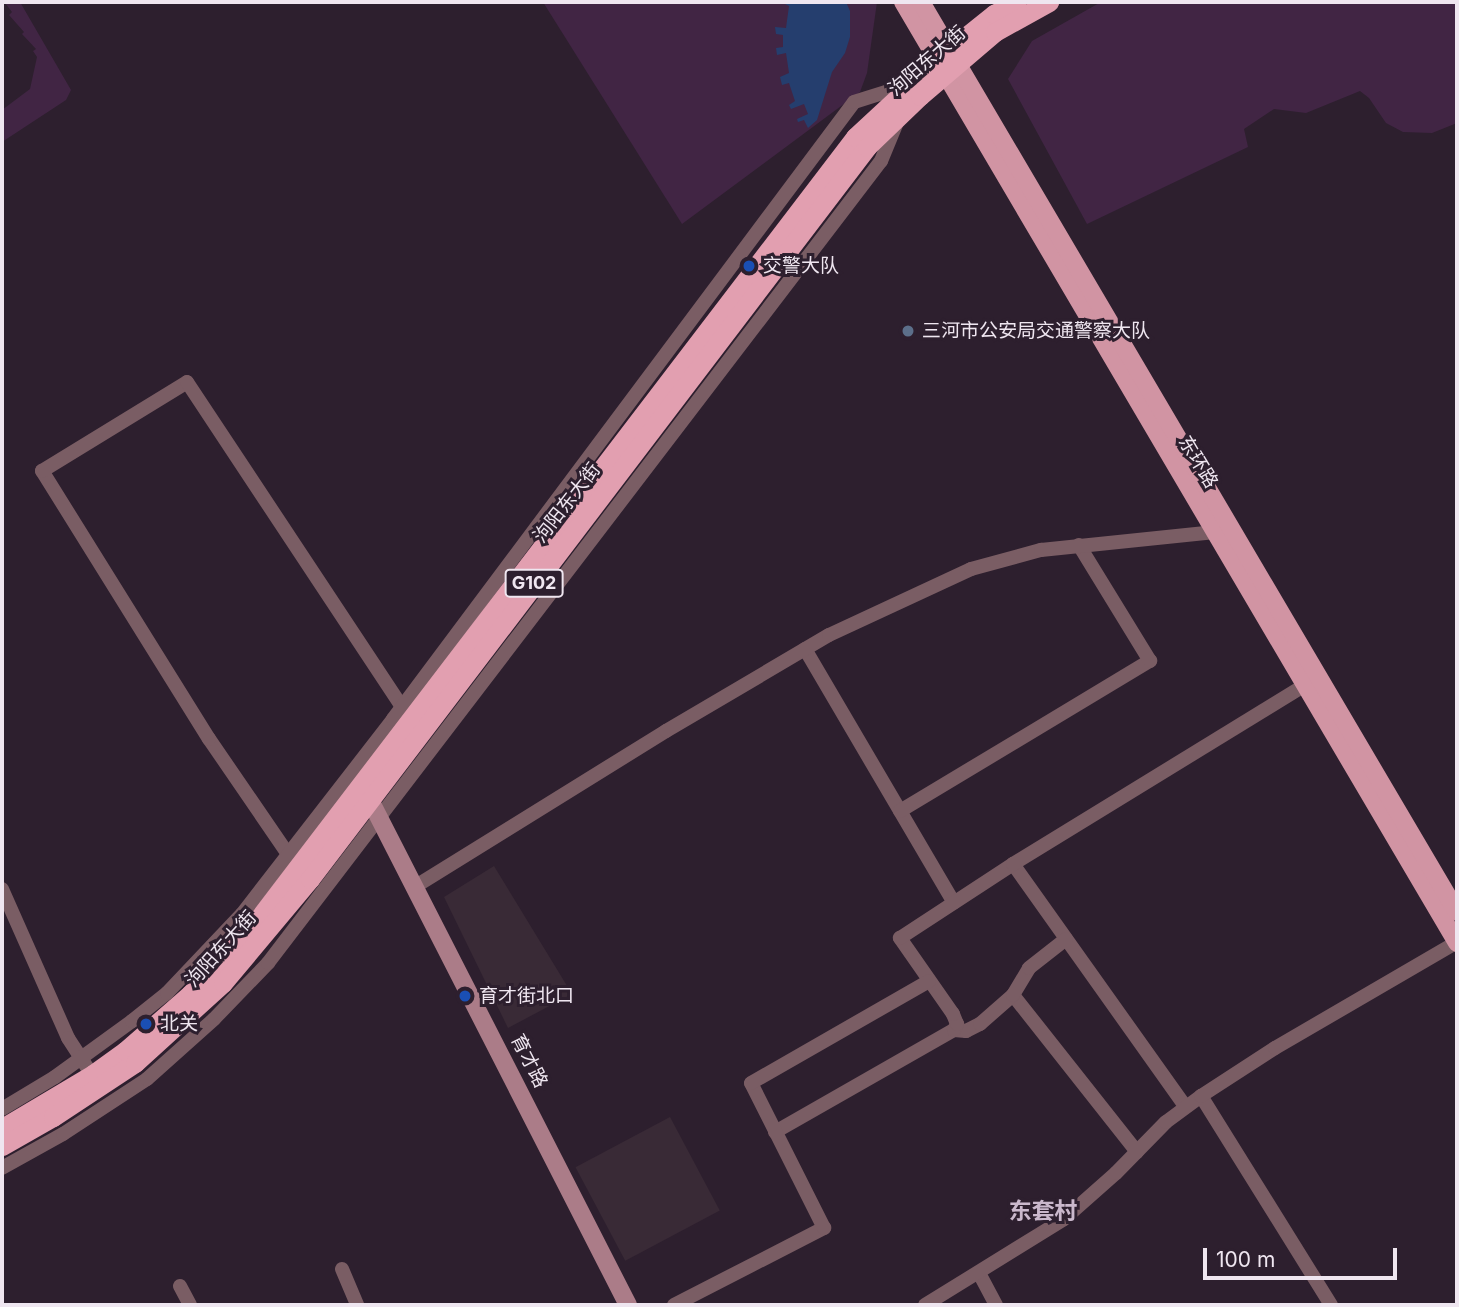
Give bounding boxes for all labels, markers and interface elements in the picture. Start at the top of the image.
street label: 泃阳东大街 [884,21,970,101]
place label: 交警大队 [763,255,839,277]
marker: 交警大队 [741,258,757,274]
place label: 三河市公安局交通警察大队 [922,320,1150,342]
marker: 三河市公安局交通警察大队 [900,323,916,339]
street label: 东环路 [1174,432,1222,492]
street label: 泃阳东大街 [529,459,605,547]
road number: G102 [504,568,564,598]
street label: 泃阳东大街 [181,906,261,992]
place label: 育才街北口 [479,985,574,1007]
marker: 育才街北口 [457,988,473,1004]
place label: 北关 [160,1013,198,1035]
marker: 北关 [138,1016,154,1032]
street label: 育才路 [506,1030,552,1092]
district label: 东套村 [1009,1197,1077,1225]
scale bar [1207,1234,1401,1278]
text: 100 m [1216,1247,1275,1272]

